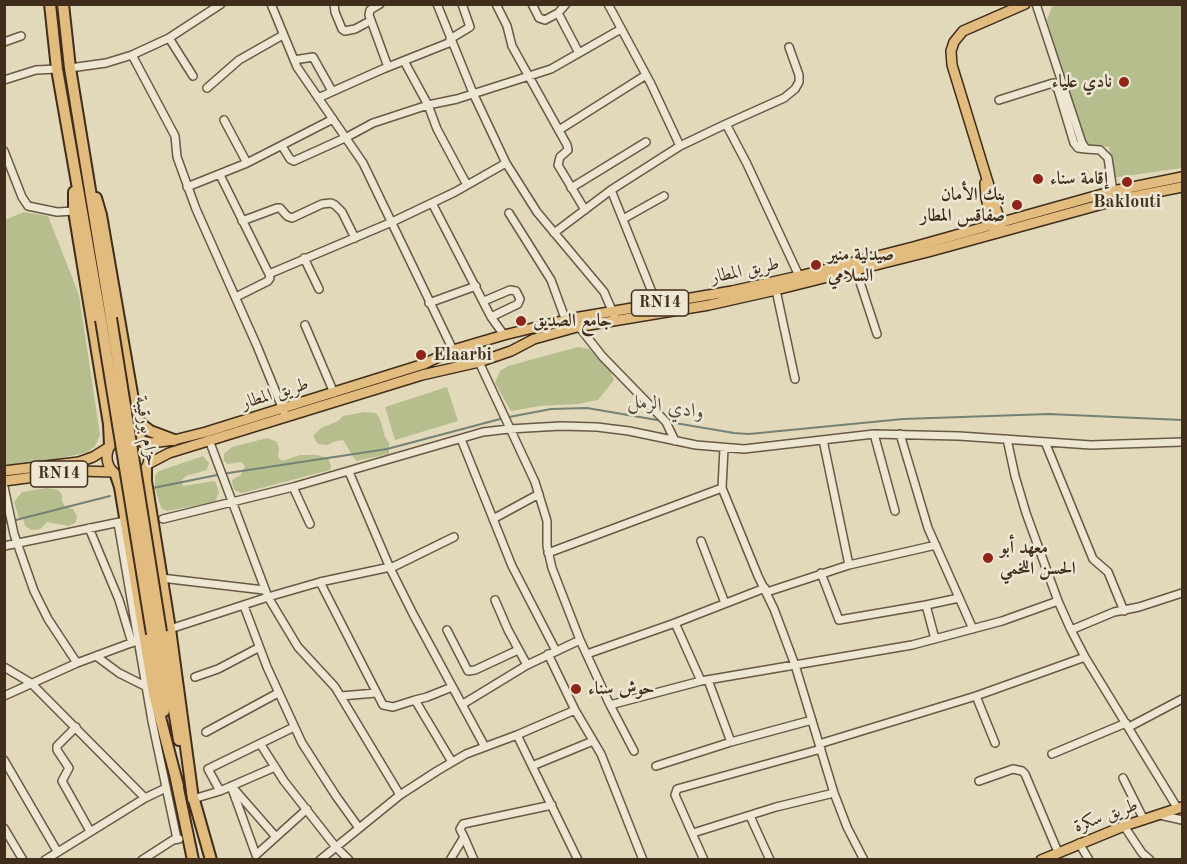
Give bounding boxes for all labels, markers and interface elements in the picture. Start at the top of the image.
place label: نادي علياء [1052,71,1112,93]
marker: نادي علياء [1117,75,1131,89]
place label: إقامة سناء [1050,168,1108,190]
marker: إقامة سناء [1031,172,1045,186]
marker: Baklouti [1120,175,1134,189]
place label: بنك الأمان صفاقس المطار [920,184,1005,226]
place label: Baklouti [1093,191,1161,213]
marker: بنك الأمان صفاقس المطار [1010,198,1024,212]
place label: صيدلية منير السلامي [828,244,894,286]
street label: طريق المطار [709,253,781,289]
marker: صيدلية منير السلامي [809,258,823,272]
road number: RN14 [632,290,688,316]
place label: جامع الصديق [533,310,612,332]
marker: جامع الصديق [514,314,528,328]
place label: Elaarbi [433,344,492,366]
marker: Elaarbi [414,348,428,362]
street label: طريق المطار [239,374,311,414]
water label: وادي الرمل [626,389,706,425]
street label: حزام بورقيبة [130,394,162,468]
road number: RN14 [31,461,88,487]
place label: معهد أبو الحسن اللخمي [1000,537,1076,580]
marker: معهد أبو الحسن اللخمي [981,551,995,565]
place label: حوش سناء [588,678,654,700]
marker: حوش سناء [569,682,583,696]
street label: طريق سكرة [1071,794,1141,838]

